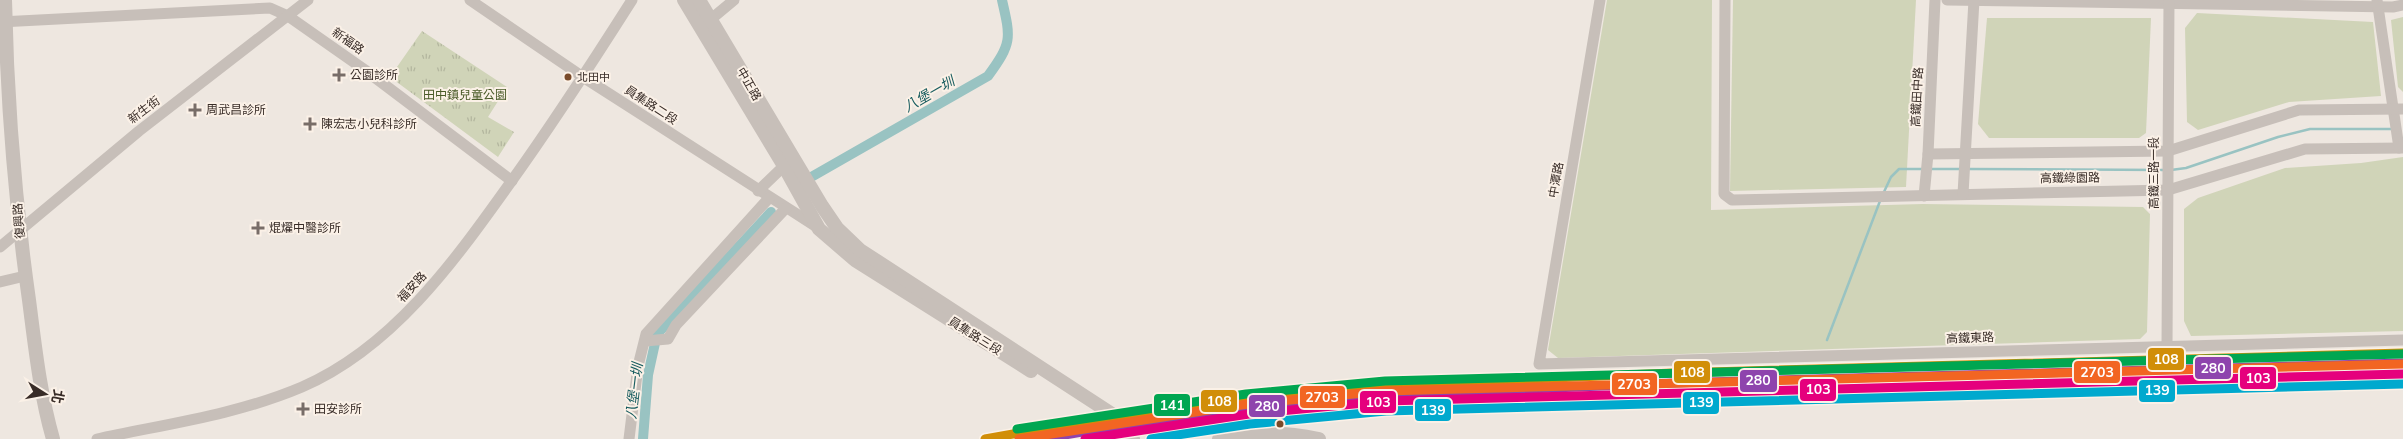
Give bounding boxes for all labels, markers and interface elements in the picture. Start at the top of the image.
street label: 新福路 [329,24,367,57]
street label: 中正路 [734,64,765,103]
place label: 公園診所 [350,67,398,82]
street label: 高鐵田中路 [1907,67,1926,127]
marker: 公園診所 [332,68,346,82]
place label: 北田中 [577,70,610,84]
water label: 八堡一圳 [900,71,959,116]
marker: 北田中 [563,72,573,82]
street label: 員集路二段 [622,82,681,127]
park label: 田中鎮兒童公園 [423,87,507,102]
street label: 新生街 [125,93,163,126]
place label: 周武昌診所 [206,102,266,117]
marker: 周武昌診所 [188,103,202,117]
place label: 陳宏志小兒科診所 [321,116,417,131]
marker: 陳宏志小兒科診所 [303,117,317,131]
street label: 高鐵三路一段 [2146,137,2161,209]
street label: 中潭路 [1545,161,1566,199]
street label: 高鐵綠園路 [2040,169,2100,186]
street label: 復興路 [9,202,28,240]
place label: 焜燿中醫診所 [269,220,341,235]
marker: 焜燿中醫診所 [251,221,265,235]
street label: 福安路 [394,268,429,305]
street label: 員集路三段 [946,313,1005,358]
street label: 高鐵東路 [1946,329,1994,346]
line badge: 108 [2147,347,2185,371]
text: 108 [2153,350,2179,368]
line badge: 280 [2194,356,2232,380]
text: 280 [2200,359,2226,377]
water label: 八堡一圳 [622,360,647,420]
line badge: 108 [1673,360,1711,384]
line badge: 2703 [2073,360,2121,384]
text: 108 [1679,363,1705,381]
text: 2703 [2080,363,2114,381]
line badge: 103 [2239,366,2277,390]
north arrow [20,369,70,419]
line badge: 280 [1739,369,1778,393]
text: 103 [2245,369,2271,387]
text: 280 [1745,371,1771,389]
line badge: 2703 [1611,372,1658,396]
text: 2703 [1617,375,1651,393]
line badge: 103 [1799,378,1837,402]
line badge: 139 [2138,379,2176,403]
text: 103 [1805,380,1831,398]
text: 139 [2144,381,2170,399]
line badge: 2703 [1299,385,1346,409]
text: 北 [48,388,68,405]
text: 2703 [1305,388,1339,406]
line badge: 108 [1200,389,1238,413]
line badge: 103 [1359,390,1397,414]
line badge: 139 [1682,391,1720,415]
text: 108 [1206,392,1232,410]
line badge: 141 [1153,393,1191,417]
text: 103 [1365,393,1391,411]
text: 139 [1688,393,1714,411]
line badge: 280 [1248,394,1286,418]
text: 141 [1159,396,1185,414]
text: 280 [1254,397,1280,415]
line badge: 139 [1414,398,1452,422]
place label: 田安診所 [314,401,362,416]
text: 139 [1420,401,1446,419]
marker: 田安診所 [296,402,310,416]
unlabelled marker [1275,419,1285,429]

